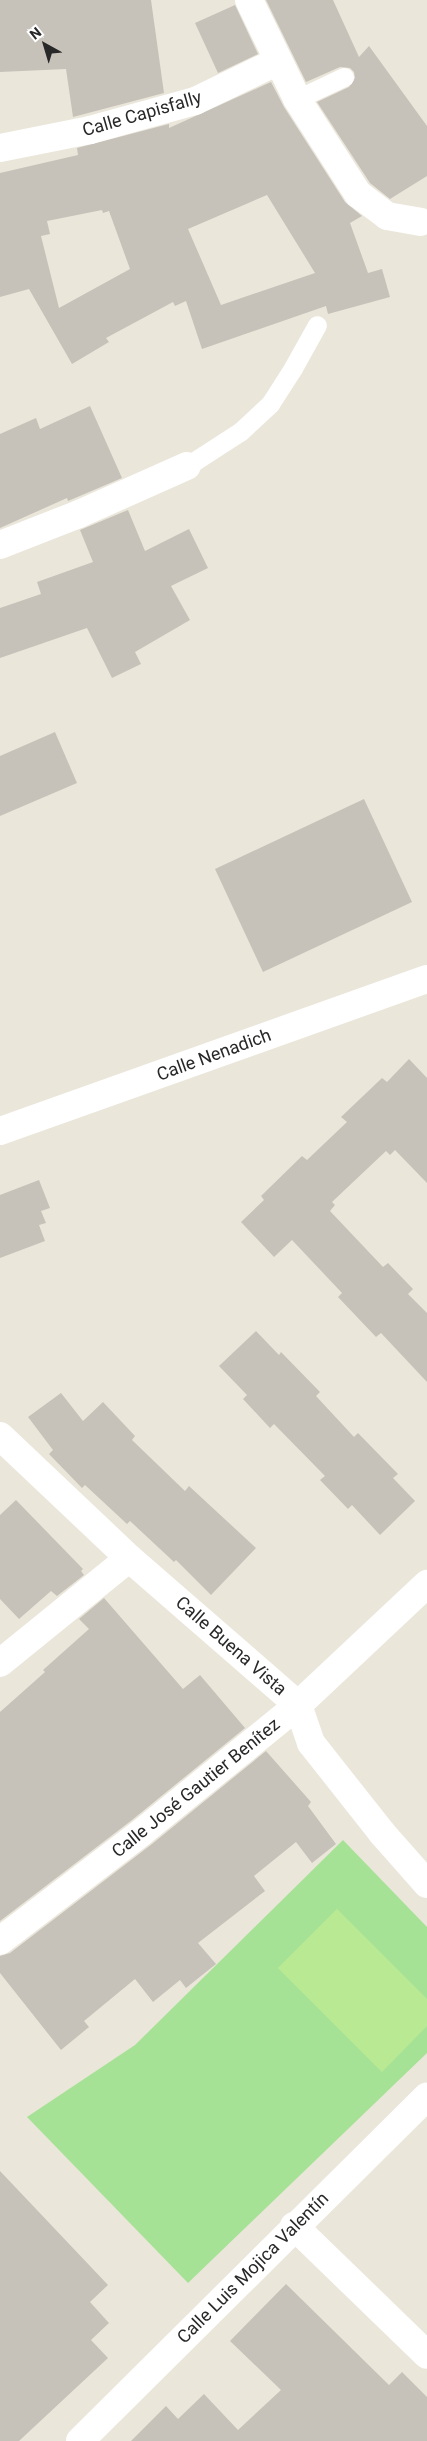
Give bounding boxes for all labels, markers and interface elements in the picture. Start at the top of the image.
north arrow [20,20,70,70]
text: N [27,24,44,43]
street label: Calle Capisfally [80,87,204,141]
street label: Calle Nenadich [154,1024,274,1086]
street label: Calle Buena Vista [171,1592,291,1700]
street label: Calle José Gautier Benítez [108,1714,284,1862]
street label: Calle Luis Mojica Valentín [173,2188,333,2348]

